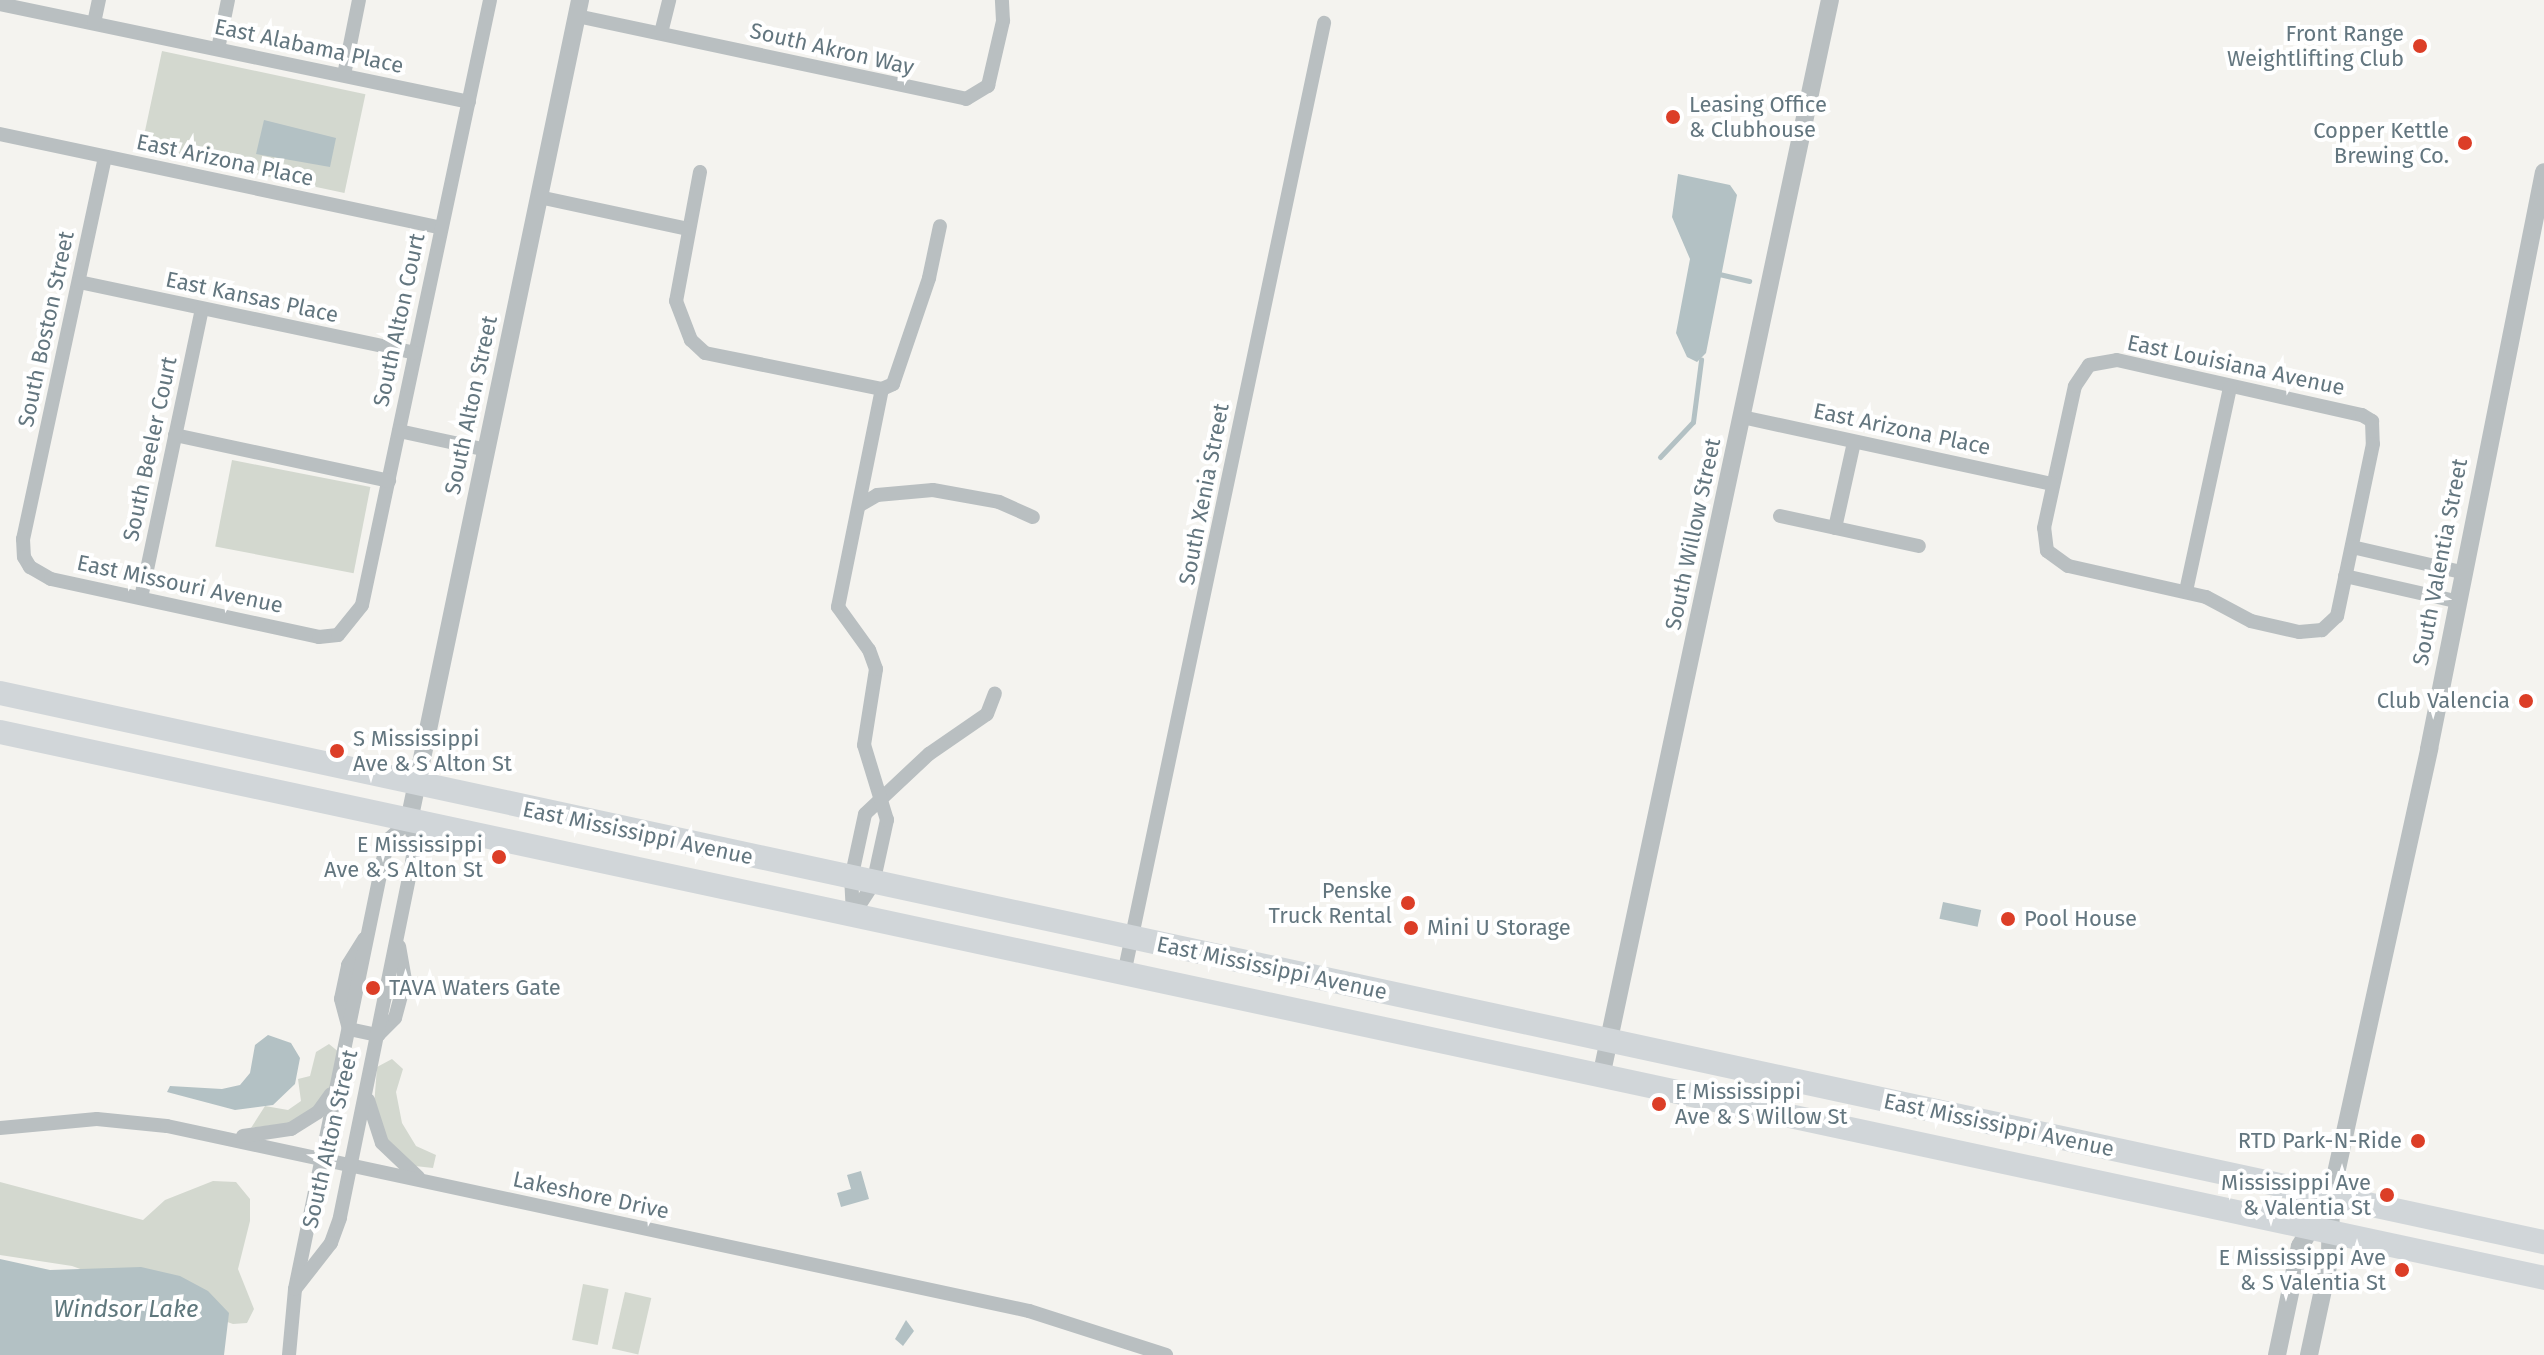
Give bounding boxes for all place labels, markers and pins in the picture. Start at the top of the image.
place label: Front Range Weightlifting Club [2227,20,2404,72]
marker: Front Range Weightlifting Club [2411,37,2429,55]
place label: Leasing Office & Clubhouse [1689,91,1827,142]
marker: Leasing Office & Clubhouse [1664,108,1682,126]
place label: Copper Kettle Brewing Co. [2313,117,2449,168]
marker: Copper Kettle Brewing Co. [2456,134,2474,152]
place label: Club Valencia [2377,688,2510,714]
marker: Club Valencia [2517,692,2535,710]
place label: S Mississippi Ave & S Alton St [353,725,512,776]
marker: S Mississippi Ave & S Alton St [328,742,346,760]
place label: E Mississippi Ave & S Alton St [324,831,483,882]
marker: E Mississippi Ave & S Alton St [490,848,508,866]
place label: Penske Truck Rental [1269,877,1392,928]
marker: Penske Truck Rental [1399,894,1417,912]
place label: Pool House [2024,906,2137,932]
marker: Pool House [1999,910,2017,928]
place label: Mini U Storage [1427,915,1571,941]
marker: Mini U Storage [1402,919,1420,937]
place label: TAVA Waters Gate [389,975,561,1001]
marker: TAVA Waters Gate [364,979,382,997]
place label: E Mississippi Ave & S Willow St [1675,1078,1847,1130]
marker: E Mississippi Ave & S Willow St [1650,1095,1668,1113]
place label: RTD Park-N-Ride [2238,1128,2402,1154]
marker: RTD Park-N-Ride [2409,1132,2427,1150]
place label: Mississippi Ave & Valentia St [2221,1169,2371,1220]
marker: Mississippi Ave & Valentia St [2378,1186,2396,1204]
place label: E Mississippi Ave & S Valentia St [2219,1244,2386,1296]
marker: E Mississippi Ave & S Valentia St [2393,1261,2411,1279]

